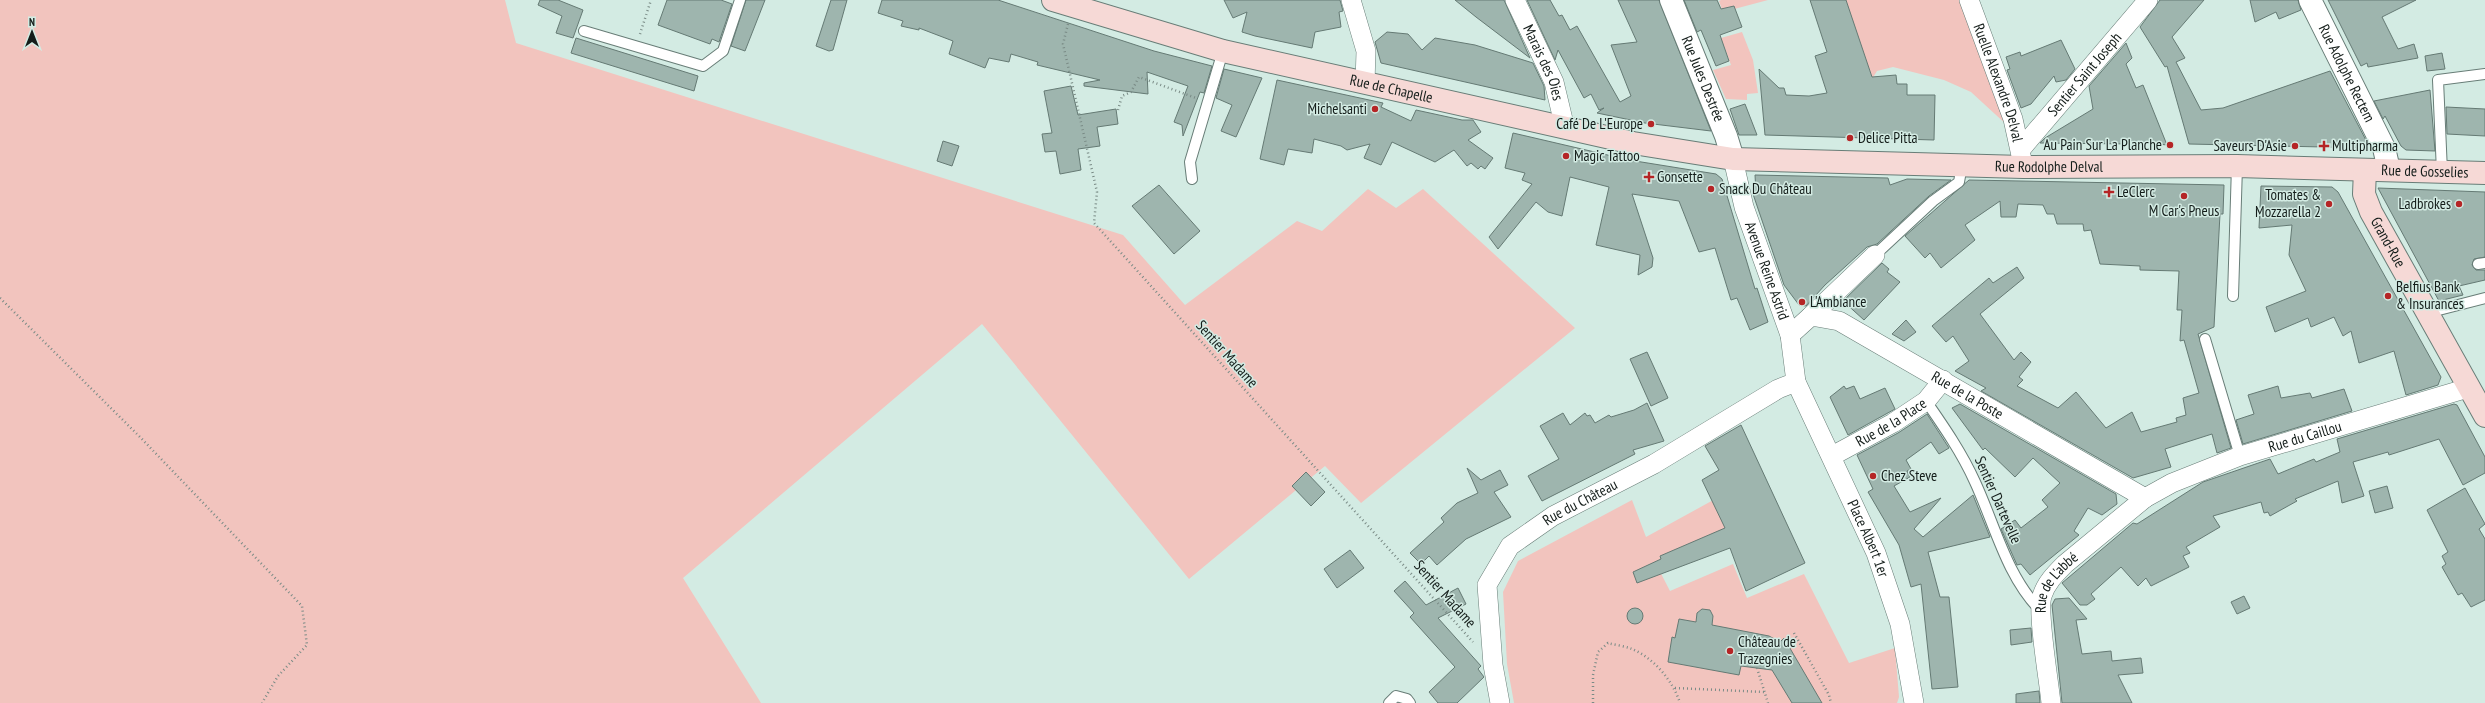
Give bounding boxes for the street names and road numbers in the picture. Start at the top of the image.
street label: Marais des Oies [1519,21,1568,102]
street label: Ruelle Alexandre Delval [1970,21,2028,144]
street label: Rue Adolphe Rectem [2315,21,2380,125]
street label: Sentier Saint Joseph [2043,28,2125,120]
street label: Rue Jules Destrée [1677,33,1729,124]
street label: Rue de Chapelle [1348,70,1435,107]
street label: Rue Rodolphe Delval [1995,156,2104,176]
street label: Rue de Gosselies [2381,160,2469,182]
street label: Grand-Rue [2367,213,2410,271]
street label: Avenue Reine Astrid [1741,219,1794,322]
street label: Sentier Madame [1192,316,1263,391]
street label: Rue de la Poste [1928,367,2007,423]
street label: Rue de la Place [1852,393,1930,450]
street label: Rue du Caillou [2266,416,2344,456]
street label: Sentier Dartevelle [1971,453,2026,546]
street label: Rue du Château [1539,475,1620,529]
street label: Place Albert 1er [1843,496,1894,580]
street label: Rue de L'abbé [2031,547,2081,613]
street label: Sentier Madame [1410,556,1481,631]

